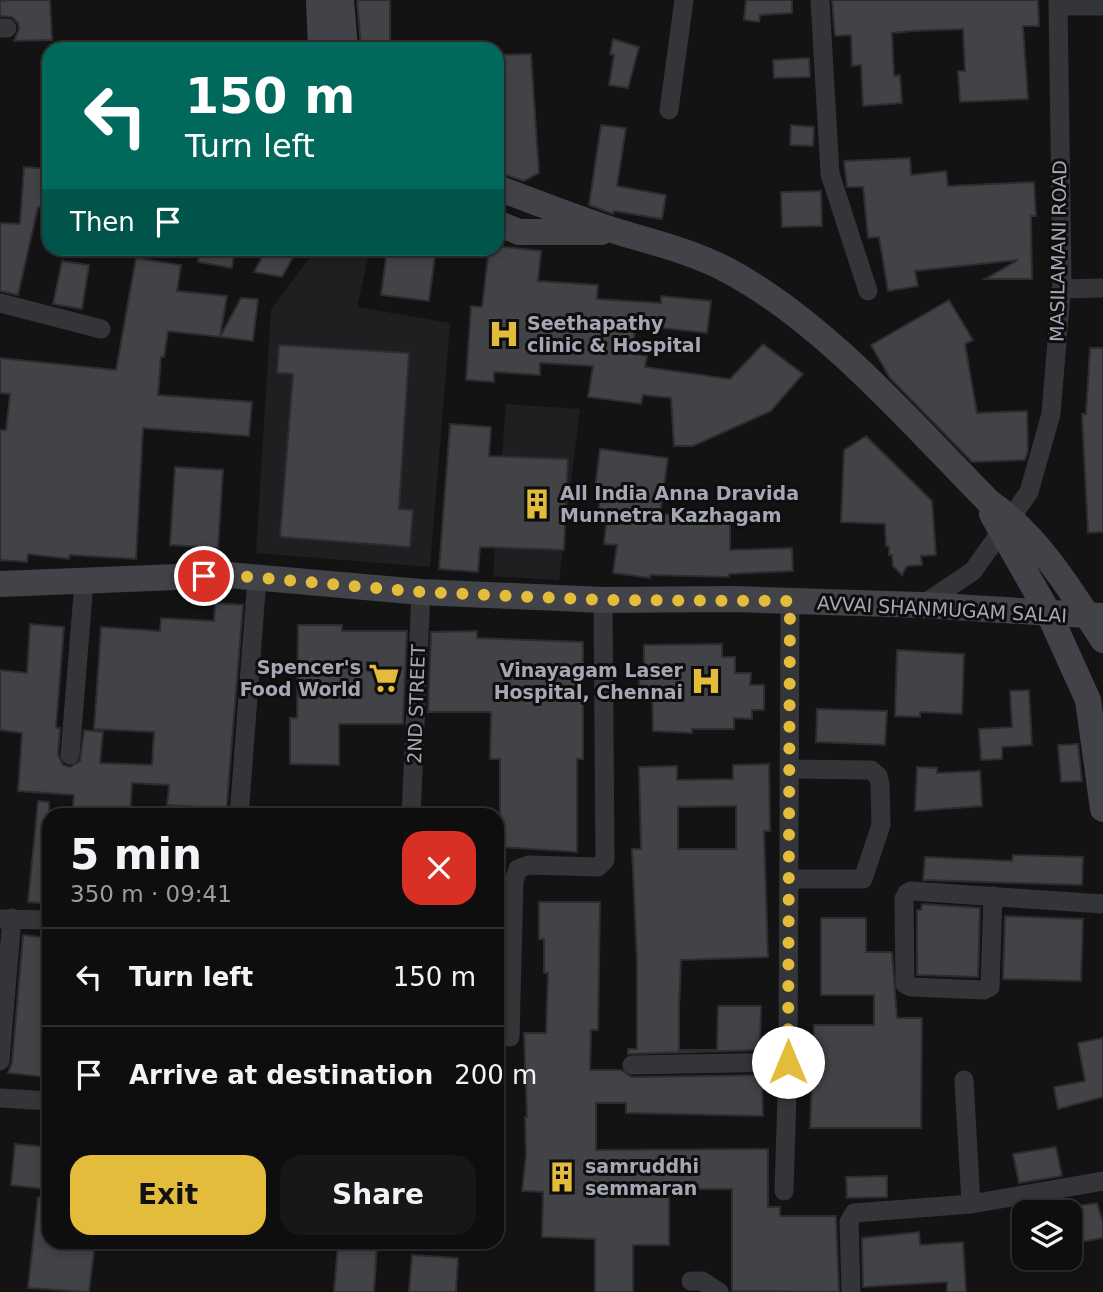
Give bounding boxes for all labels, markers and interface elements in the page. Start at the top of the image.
text: 150 m [185,68,355,125]
icon: left [70,70,161,161]
text: Turn left [185,127,315,165]
street label: MASILAMANI ROAD [1045,160,1071,342]
icon: arrive [149,203,187,241]
text: Then [70,207,135,237]
place label: Seethapathy clinic & Hospital [527,312,701,356]
hospital icon: Seethapathy clinic & Hospital [487,317,521,351]
place label: All India Anna Dravida Munnetra Kazhagam [560,482,799,526]
building icon: All India Anna Dravida Munnetra Kazhagam [520,487,554,521]
pin [174,546,234,606]
icon: arrive [185,557,223,595]
street label: AVVAI SHANMUGAM SALAI [816,591,1068,627]
street label: 2ND STREET [403,644,429,764]
place label: Spencer's Food World [240,656,361,700]
place label: Vinayagam Laser Hospital, Chennai [494,659,684,703]
supermarket icon: Spencer's Food World [367,661,401,695]
hospital icon: Vinayagam Laser Hospital, Chennai [689,664,723,698]
text: 5 min [70,830,202,879]
button: close [402,831,476,905]
text: 350 m · 09:41 [70,881,232,907]
icon: left [70,958,108,996]
text: Turn left [129,962,253,992]
text: 150 m [393,962,476,992]
position arrow [751,1025,825,1099]
icon: arrive [70,1056,108,1094]
text: Arrive at destination [129,1060,433,1090]
text: 200 m [454,1060,537,1090]
button: Exit [70,1155,266,1235]
button: Share [280,1155,476,1235]
place label: samruddhi semmaran [585,1155,699,1199]
building icon: samruddhi semmaran [545,1160,579,1194]
map controls [1012,1200,1082,1270]
button: layers [1012,1200,1082,1270]

